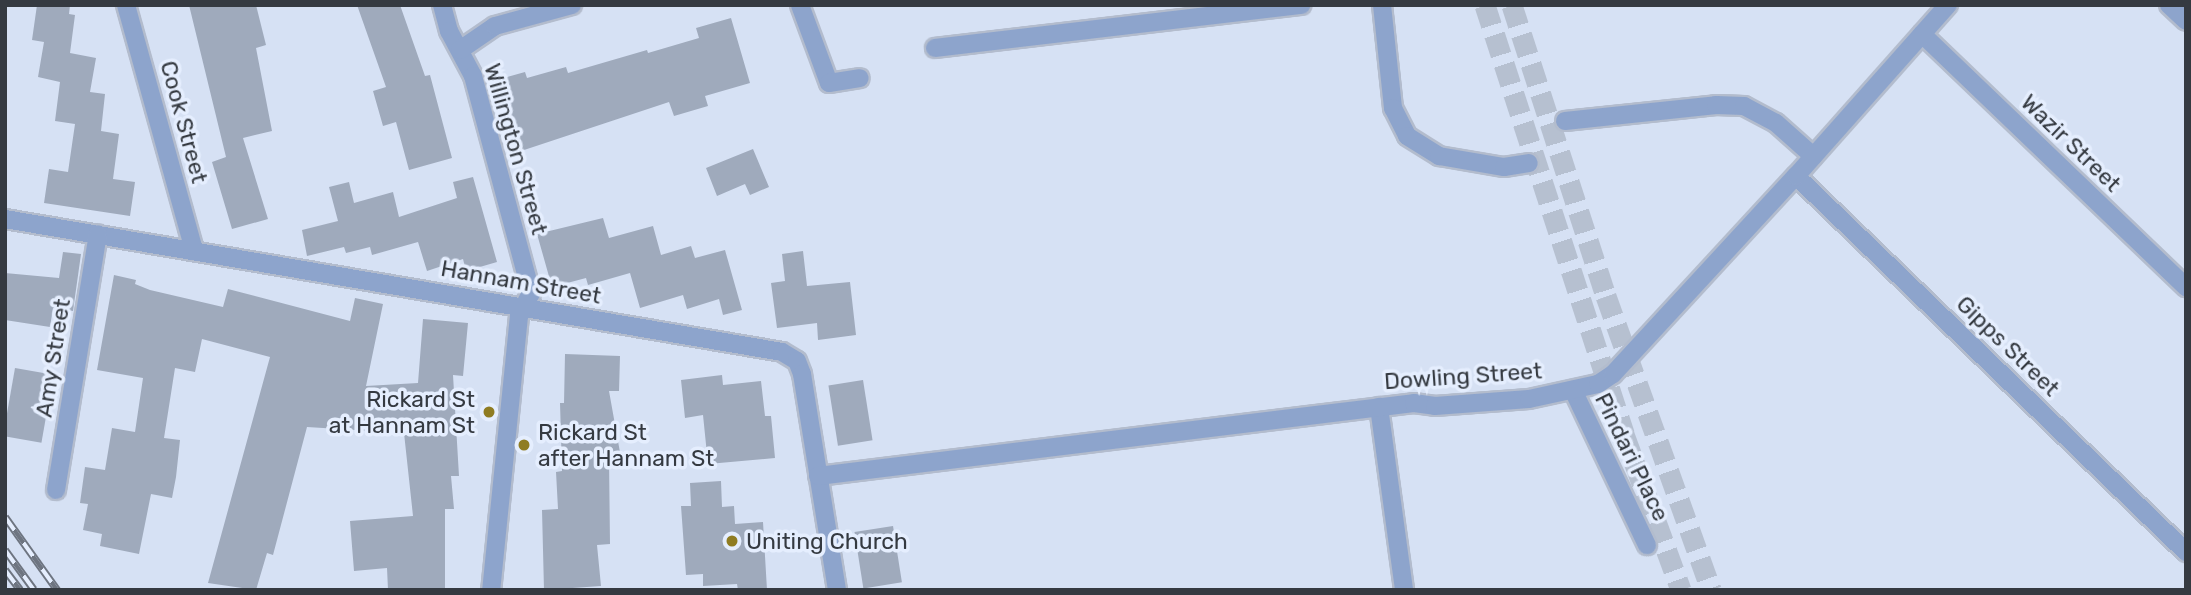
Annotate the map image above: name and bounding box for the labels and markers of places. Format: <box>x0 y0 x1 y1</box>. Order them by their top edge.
place label: Rickard St at Hannam St <box>329 385 475 439</box>
marker: Rickard St at Hannam St <box>481 404 497 420</box>
place label: Rickard St after Hannam St <box>538 418 715 472</box>
marker: Rickard St after Hannam St <box>516 437 532 453</box>
place label: Uniting Church <box>746 527 908 555</box>
marker: Uniting Church <box>724 533 740 549</box>

